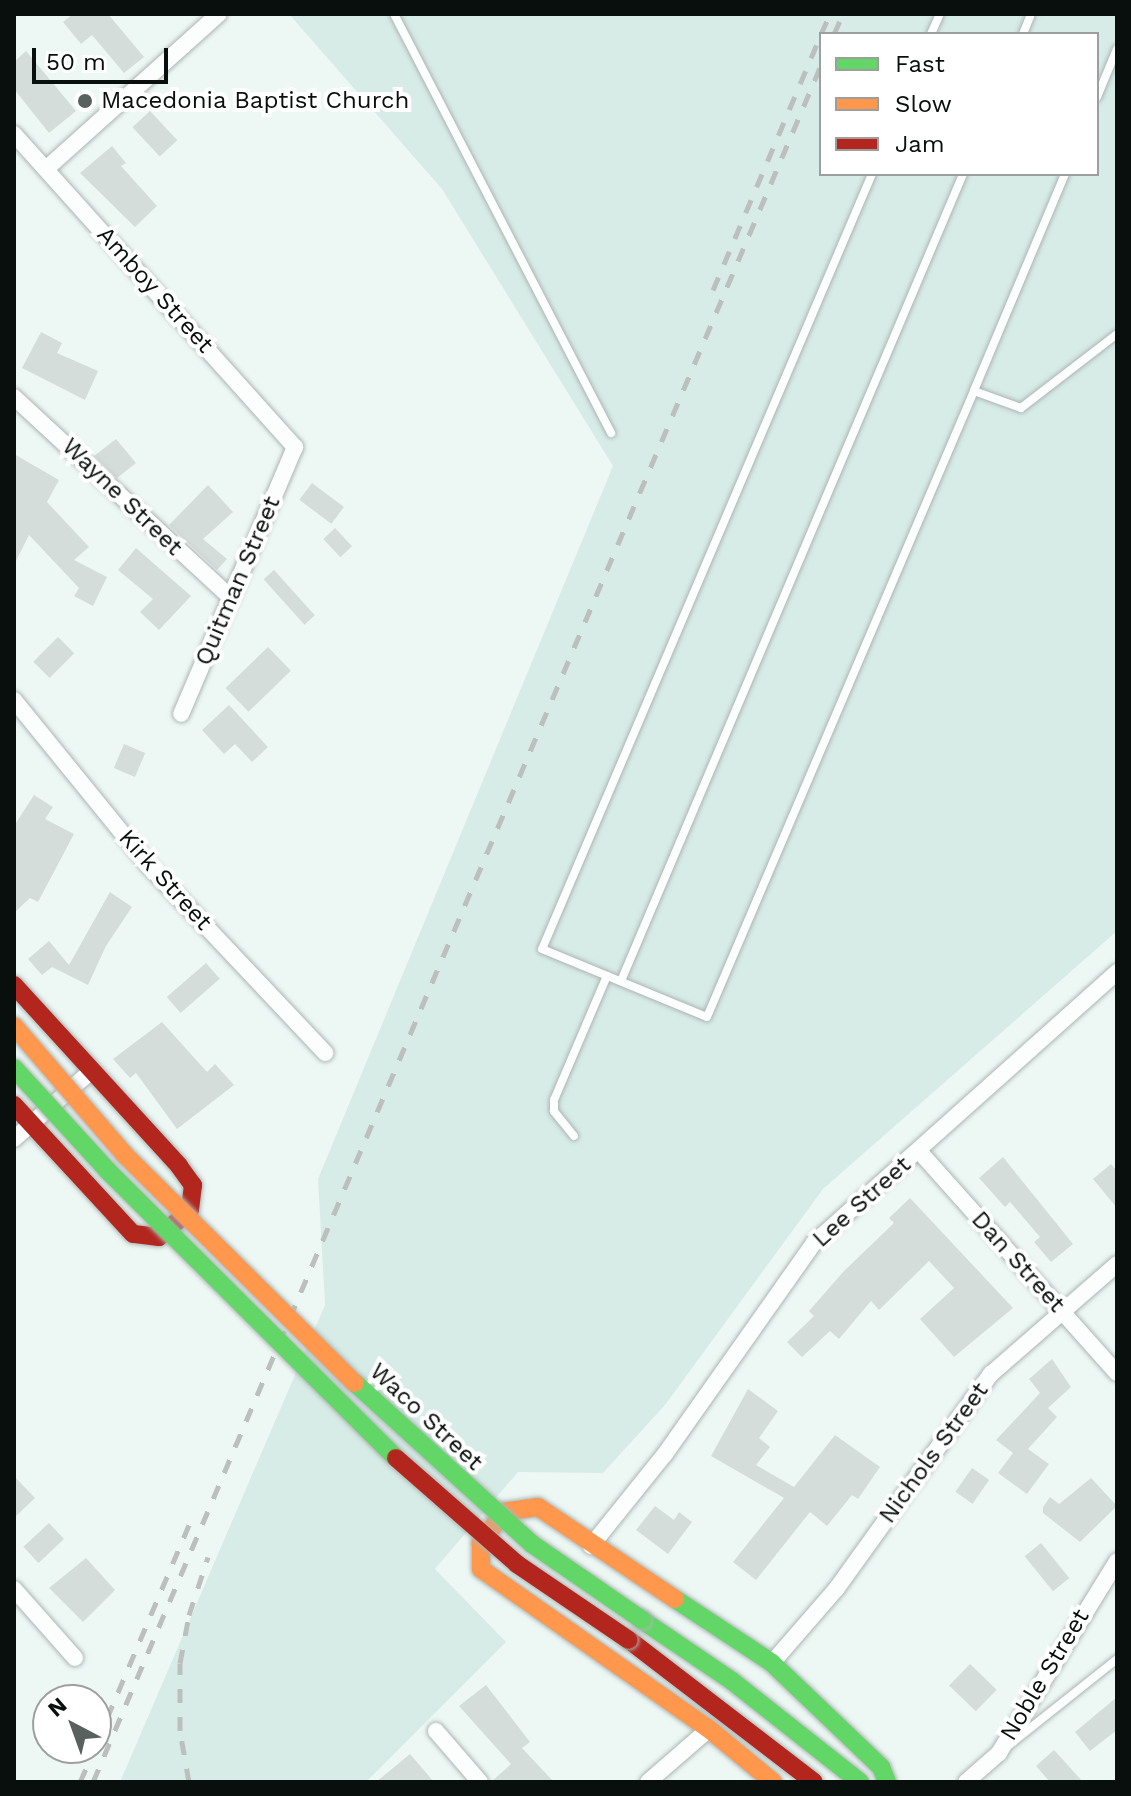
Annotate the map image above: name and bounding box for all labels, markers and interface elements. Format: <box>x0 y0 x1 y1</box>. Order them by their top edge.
scale bar <box>36 32 172 82</box>
legend <box>819 32 1099 176</box>
text: 50 m <box>46 48 106 76</box>
text: Fast <box>895 50 945 78</box>
place label: Macedonia Baptist Church <box>101 87 410 115</box>
text: Slow <box>895 90 952 118</box>
marker: Macedonia Baptist Church <box>76 92 94 110</box>
text: Jam <box>895 130 945 158</box>
street label: Amboy Street <box>91 221 219 359</box>
street label: Wayne Street <box>56 432 188 562</box>
street label: Quitman Street <box>189 492 287 670</box>
street label: Kirk Street <box>112 824 218 936</box>
street label: Lee Street <box>807 1150 917 1254</box>
street label: Dan Street <box>965 1205 1071 1319</box>
street label: Waco Street <box>364 1357 488 1477</box>
street label: Nichols Street <box>873 1377 995 1529</box>
street label: Noble Street <box>994 1604 1096 1746</box>
north arrow <box>32 1684 112 1764</box>
text: N <box>43 1692 72 1722</box>

